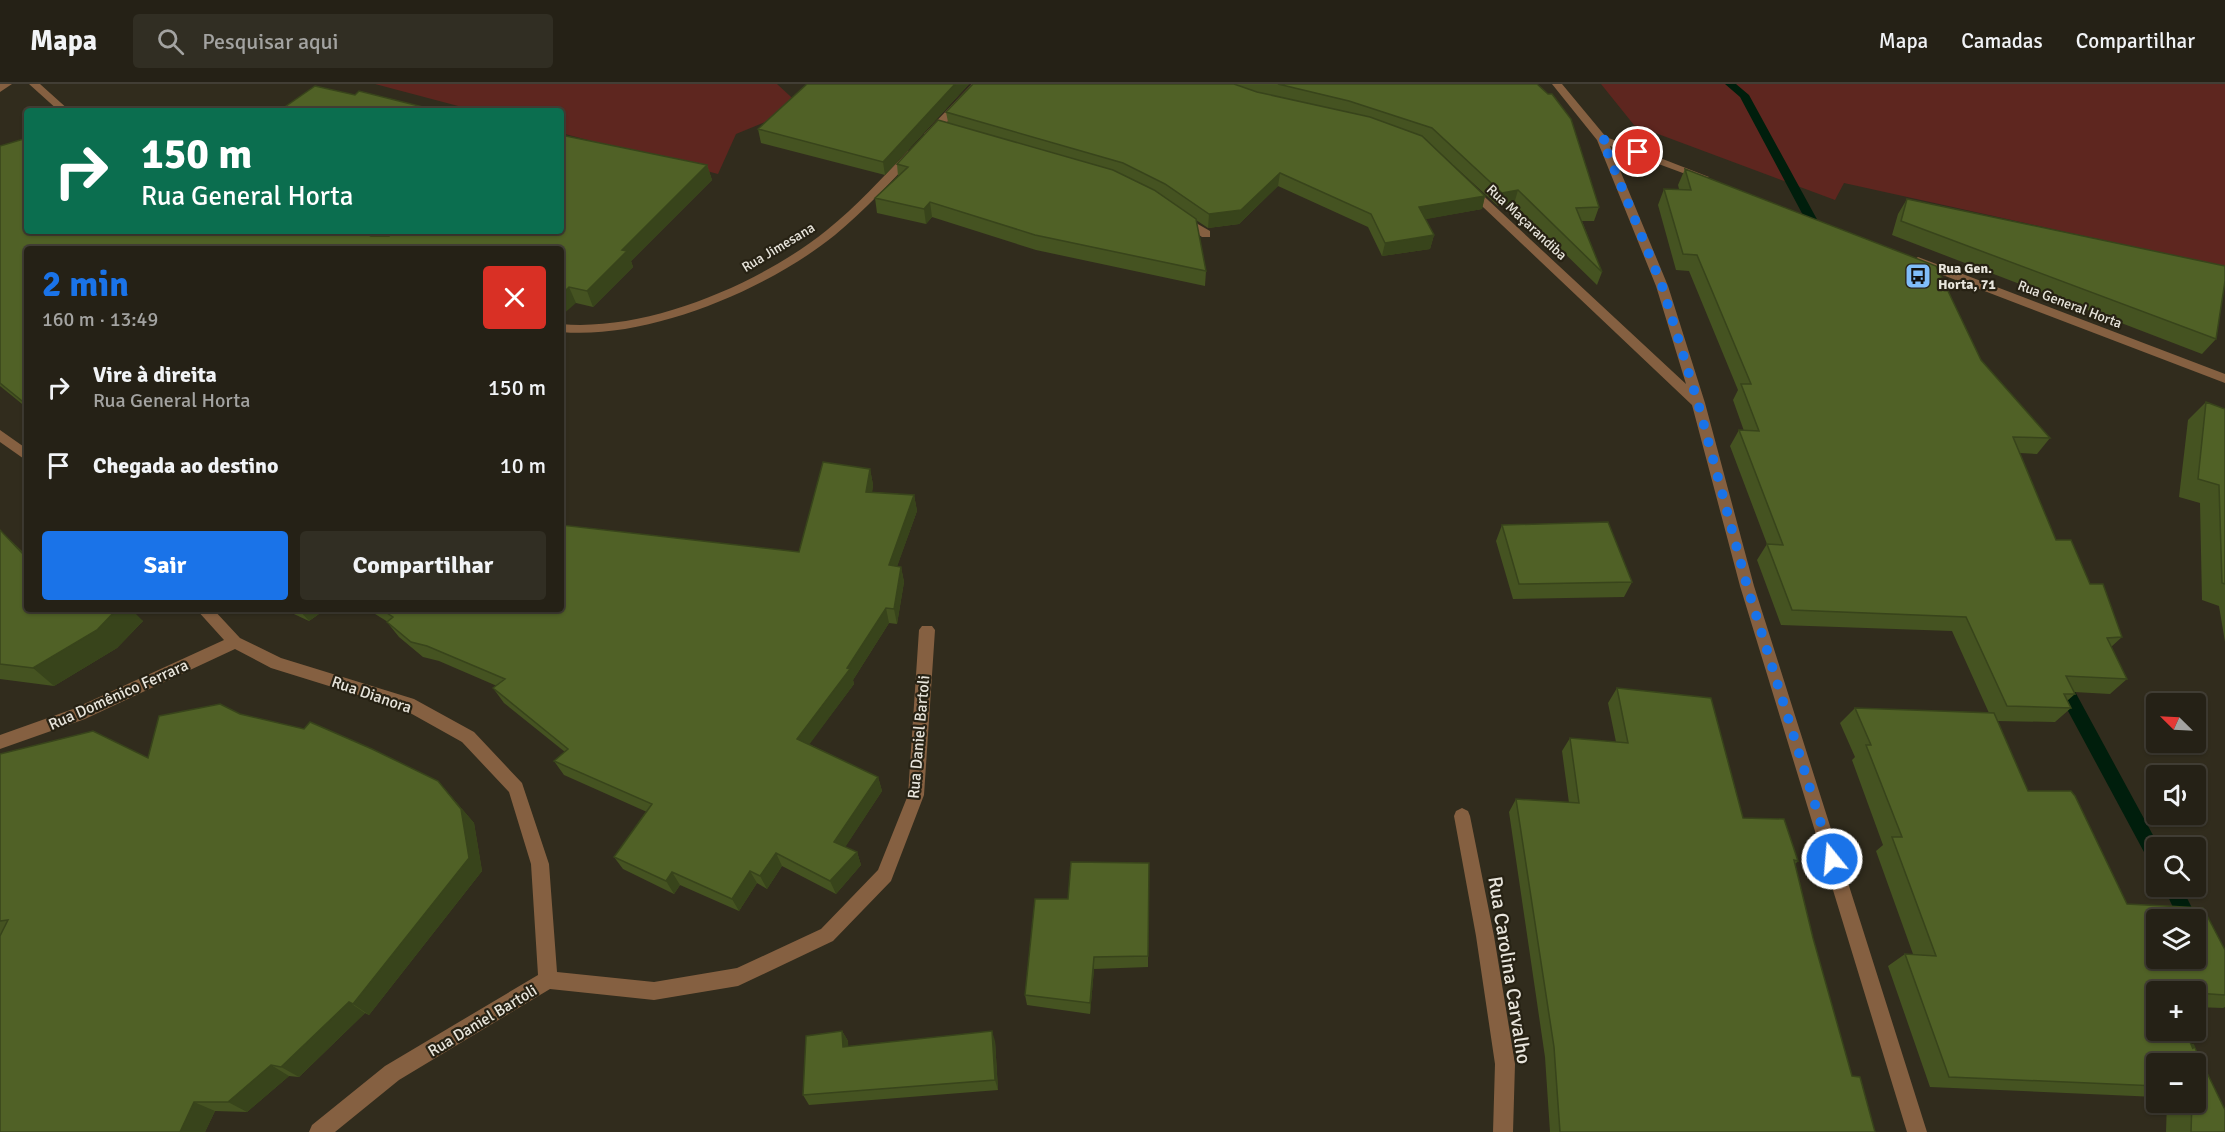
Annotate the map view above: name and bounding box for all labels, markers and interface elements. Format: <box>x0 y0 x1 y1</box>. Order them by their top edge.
search box <box>133 14 553 68</box>
text: Mapa <box>30 24 97 58</box>
icon: search <box>154 25 187 58</box>
text: Pesquisar aqui <box>202 28 339 55</box>
text: Mapa <box>1879 28 1928 54</box>
text: Camadas <box>1961 28 2043 54</box>
text: Compartilhar <box>2076 28 2195 54</box>
pin <box>1612 126 1663 177</box>
text: 150 m <box>141 129 252 180</box>
icon: right <box>42 132 120 210</box>
icon: arrive <box>1621 135 1654 168</box>
text: Rua General Horta <box>141 180 353 213</box>
street label: Rua Maçarandiba <box>1483 181 1570 264</box>
street label: Rua Jimesana <box>739 219 818 276</box>
place label: Rua Gen. Horta, 71 <box>1938 260 1996 293</box>
bus stop icon: Rua Gen. Horta, 71 <box>1903 261 1933 291</box>
text: 2 min <box>42 262 129 307</box>
button: close <box>483 266 546 329</box>
street label: Rua General Horta <box>2015 277 2124 332</box>
text: 160 m · 13:49 <box>42 307 158 332</box>
text: Vire à direita <box>93 361 217 388</box>
icon: right <box>42 371 75 404</box>
text: 150 m <box>488 374 546 401</box>
text: Rua General Horta <box>93 388 250 413</box>
icon: arrive <box>42 449 75 482</box>
text: Chegada ao destino <box>93 452 279 479</box>
text: 10 m <box>500 452 546 479</box>
button: Sair <box>42 531 288 600</box>
button: Compartilhar <box>300 531 546 600</box>
street label: Rua Domênico Ferrara <box>45 655 191 735</box>
street label: Rua Dianora <box>329 672 414 718</box>
street label: Rua Daniel Bartoli <box>904 674 934 800</box>
north arrow <box>2146 693 2206 753</box>
map controls <box>2146 693 2206 1113</box>
button: sound <box>2146 765 2206 825</box>
position arrow <box>1800 827 1864 891</box>
button: search <box>2146 837 2206 897</box>
street label: Rua Carolina Carvalho <box>1482 875 1537 1066</box>
button: layers <box>2146 909 2206 969</box>
street label: Rua Daniel Bartoli <box>424 980 541 1061</box>
button: + <box>2146 981 2206 1041</box>
button: − <box>2146 1053 2206 1113</box>

